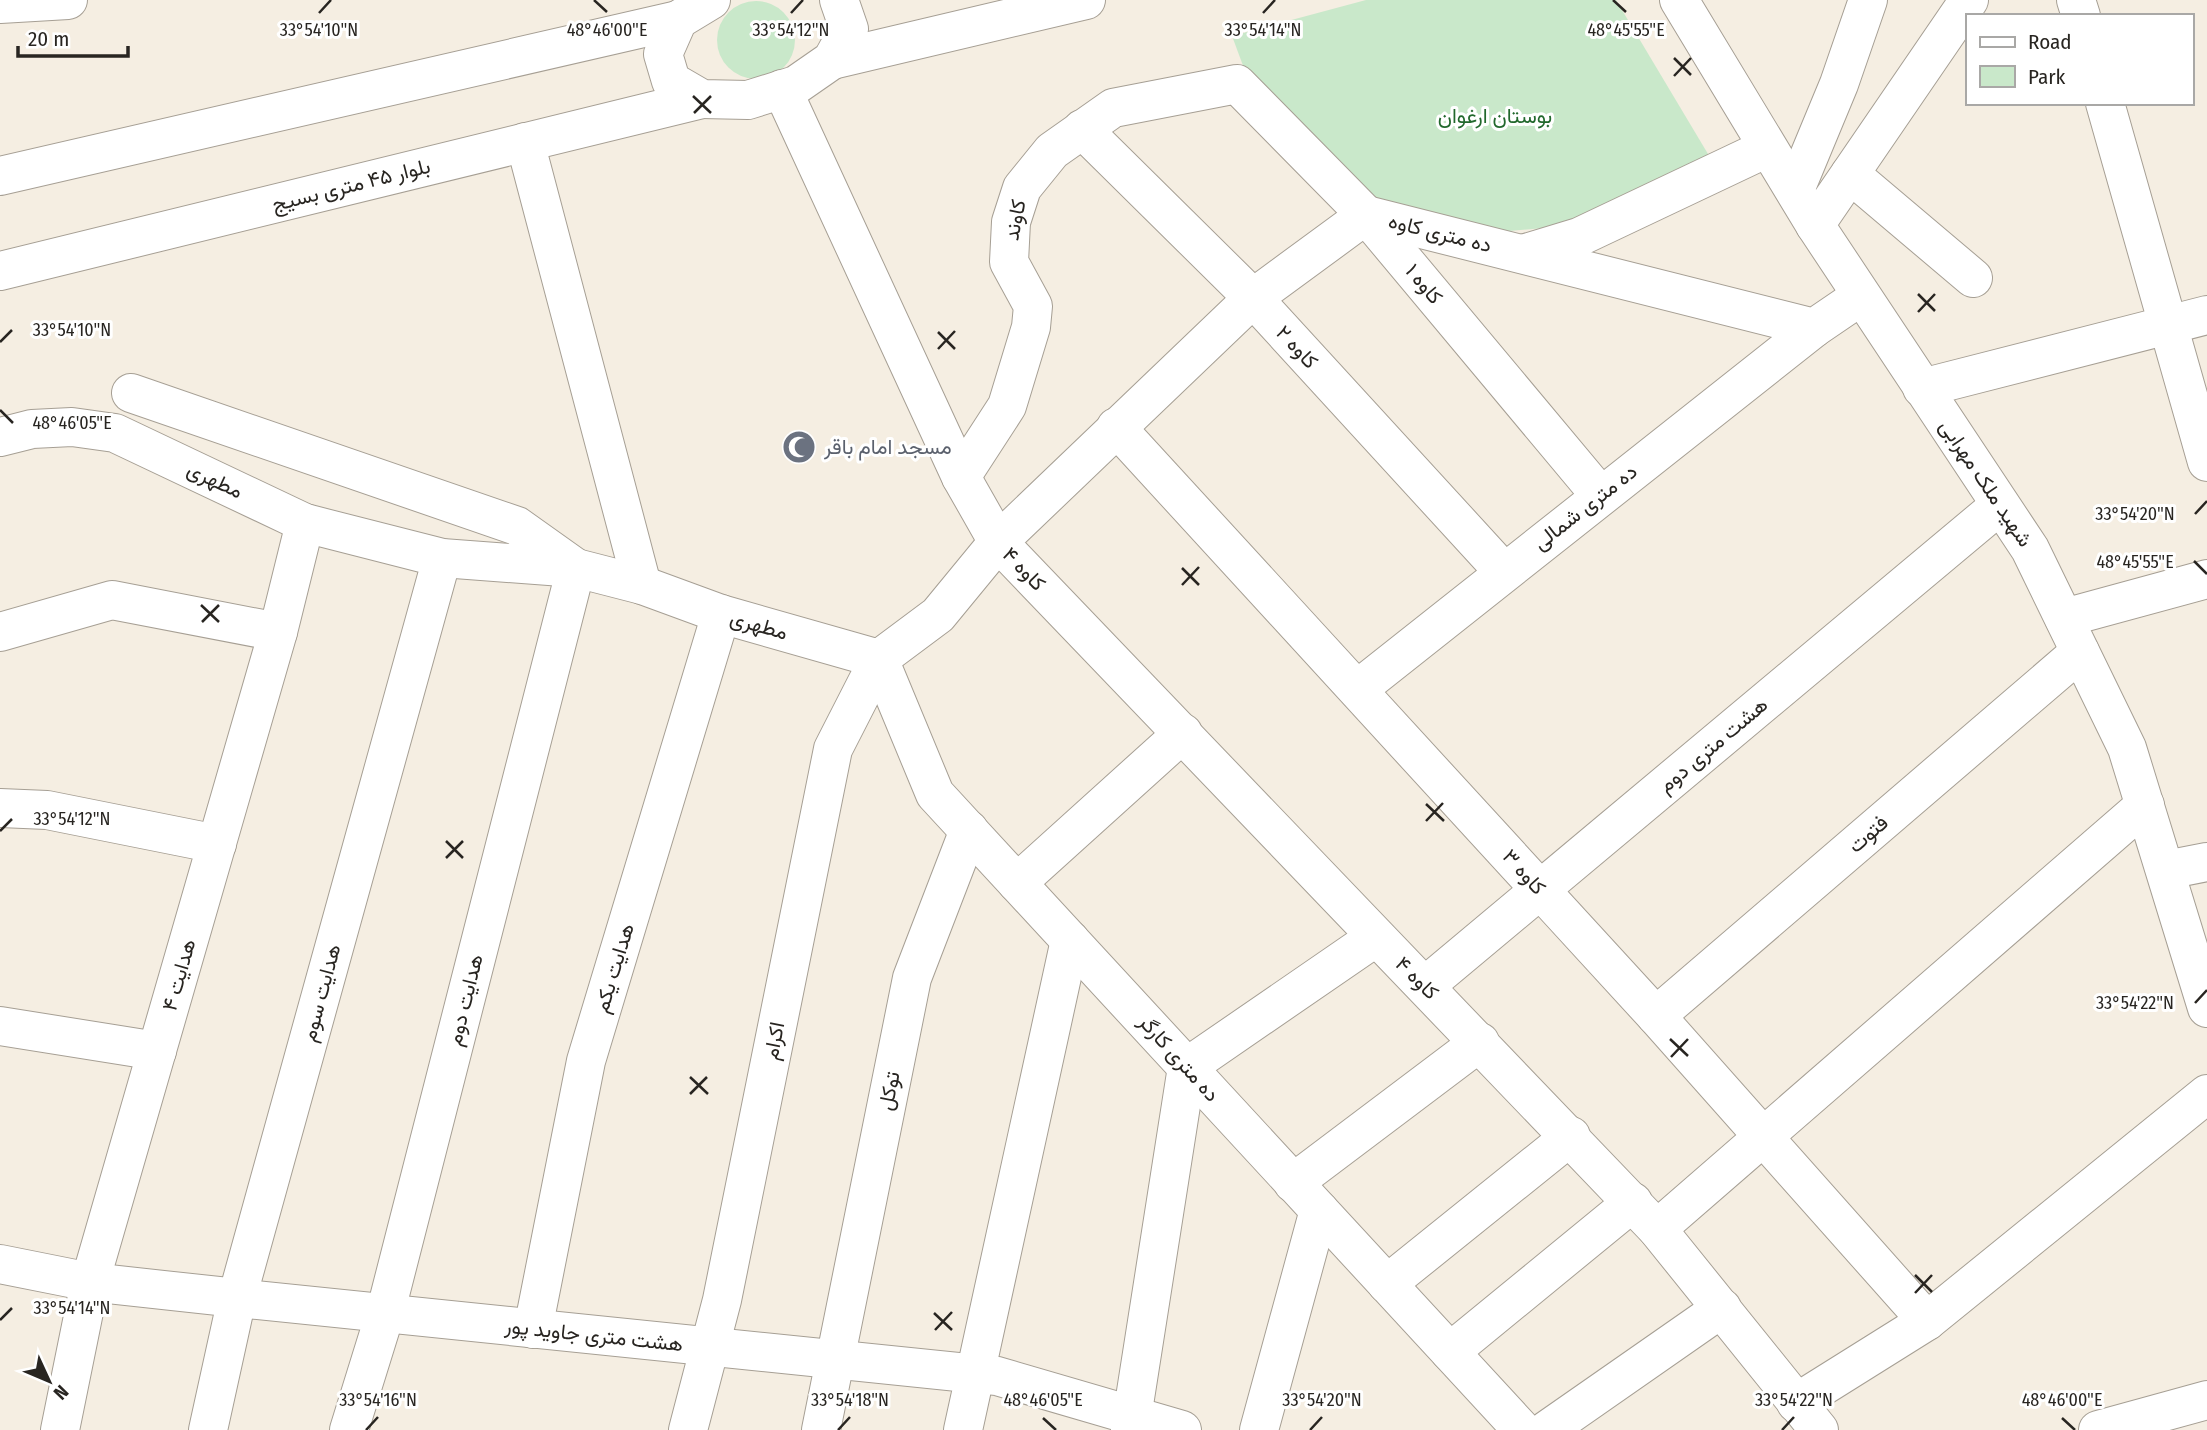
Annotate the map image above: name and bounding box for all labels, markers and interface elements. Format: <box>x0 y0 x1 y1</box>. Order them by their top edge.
scale bar <box>18 14 128 58</box>
legend <box>1966 14 2193 105</box>
text: 33°54'10"N <box>280 19 358 41</box>
text: 48°46'00"E <box>567 19 647 41</box>
text: 33°54'12"N <box>752 19 830 41</box>
text: 33°54'14"N <box>1225 19 1301 41</box>
text: 48°45'55"E <box>1587 19 1665 41</box>
text: 20 m <box>28 26 69 52</box>
text: Road <box>2028 29 2072 55</box>
text: Park <box>2028 64 2066 90</box>
park label: بوستان ارغوان <box>1438 103 1552 129</box>
street label: بلوار ۴۵ متری بسیج <box>269 153 433 218</box>
street label: کاوند <box>998 197 1032 243</box>
street label: ده متری کاوه <box>1386 208 1494 258</box>
street label: کاوه ۱ <box>1400 258 1448 310</box>
text: 33°54'10"N <box>33 319 111 341</box>
street label: کاوه ۲ <box>1270 320 1324 374</box>
text: 48°46'05"E <box>32 412 112 434</box>
street label: شهید ملک مهرابی <box>1934 414 2038 552</box>
mosque icon: مسجد امام باقر <box>780 428 818 466</box>
place label: مسجد امام باقر <box>823 434 952 461</box>
street label: مطهری <box>183 456 247 504</box>
street label: ده متری شمالی <box>1528 458 1642 556</box>
text: 33°54'20"N <box>2095 503 2175 525</box>
street label: کاوه ۴ <box>997 542 1051 596</box>
text: 48°45'55"E <box>2096 551 2174 573</box>
street label: مطهری <box>727 604 791 646</box>
street label: هشت متری دوم <box>1653 692 1774 799</box>
text: 33°54'12"N <box>33 808 111 830</box>
street label: فتوت <box>1843 809 1893 859</box>
street label: کاوه ۳ <box>1497 844 1551 900</box>
street label: هدایت یکم <box>588 920 641 1016</box>
street label: هدایت ۴ <box>156 936 202 1014</box>
street label: هدایت سوم <box>295 941 347 1045</box>
street label: هدایت دوم <box>441 951 490 1049</box>
street label: کاوه ۴ <box>1390 951 1444 1005</box>
text: 33°54'22"N <box>2096 992 2174 1014</box>
street label: ده متری کارگر <box>1132 1008 1225 1107</box>
street label: اکرام <box>758 1020 791 1062</box>
street label: توکل <box>872 1069 906 1113</box>
text: 33°54'14"N <box>34 1297 110 1319</box>
street label: هشت متری جاوید پور <box>502 1313 684 1358</box>
north arrow <box>14 1346 84 1416</box>
text: N <box>49 1380 73 1405</box>
text: 33°54'16"N <box>339 1389 417 1411</box>
text: 33°54'18"N <box>811 1389 889 1411</box>
text: 48°46'05"E <box>1003 1389 1083 1411</box>
text: 33°54'20"N <box>1282 1389 1362 1411</box>
text: 33°54'22"N <box>1755 1389 1833 1411</box>
text: 48°46'00"E <box>2022 1389 2102 1411</box>

